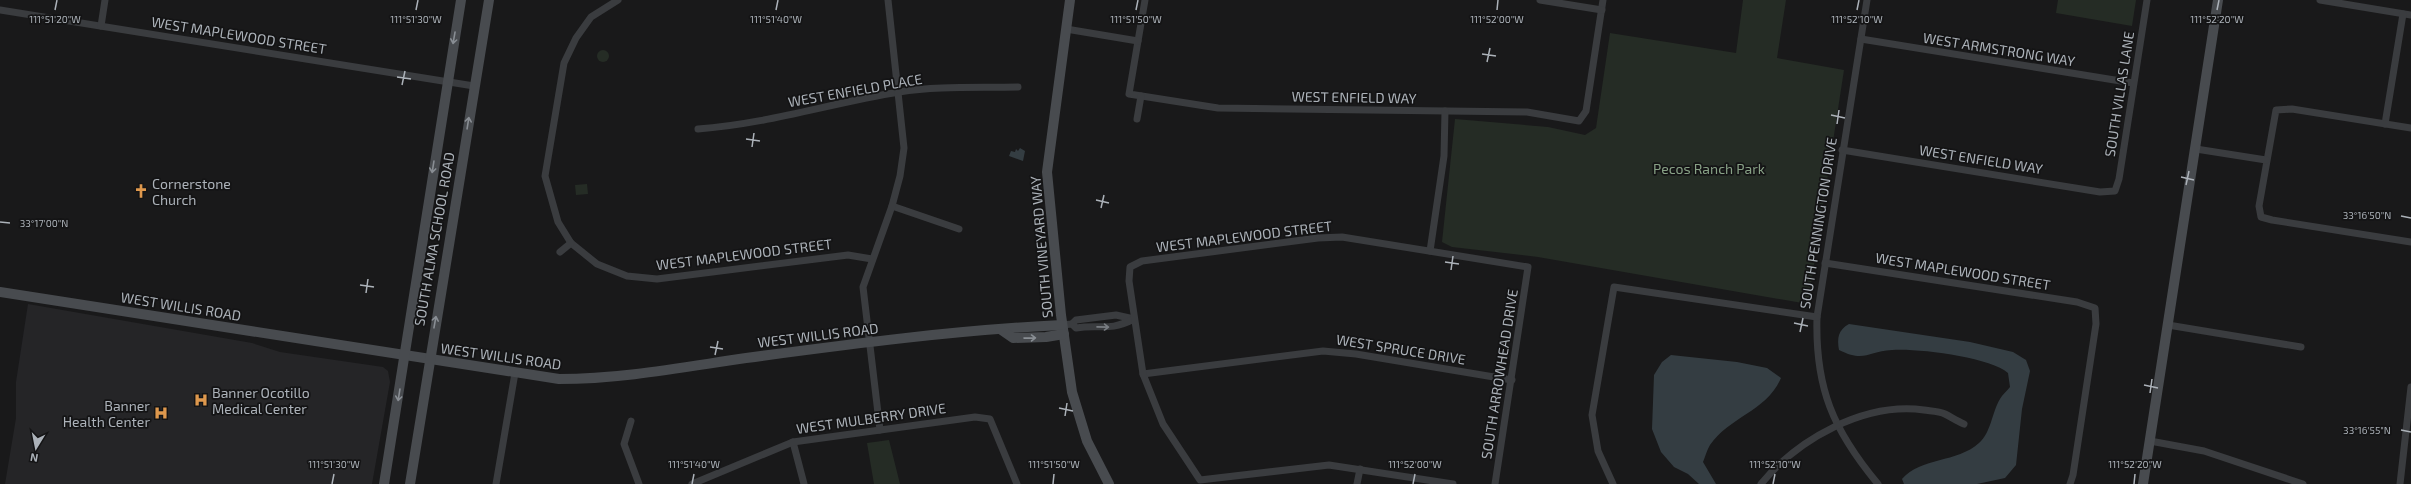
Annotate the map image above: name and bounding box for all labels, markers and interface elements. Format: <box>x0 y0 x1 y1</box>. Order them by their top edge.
text: 111°51'20"W <box>29 13 81 25</box>
street label: WEST MAPLEWOOD STREET <box>150 13 328 57</box>
text: 111°51'30"W <box>390 13 442 25</box>
text: 111°51'40"W <box>750 13 803 25</box>
text: 111°51'50"W <box>1110 13 1162 25</box>
text: 111°52'00"W <box>1470 13 1524 25</box>
text: 111°52'10"W <box>1831 13 1883 25</box>
text: 111°52'20"W <box>2190 13 2244 25</box>
street label: WEST ARMSTRONG WAY <box>1922 29 2076 69</box>
street label: SOUTH VILLAS LANE <box>2101 30 2137 158</box>
one-way arrow <box>450 32 458 45</box>
street label: WEST ENFIELD PLACE <box>786 70 924 110</box>
street label: WEST ENFIELD WAY <box>1291 87 1417 107</box>
one-way arrow <box>465 117 473 130</box>
street label: SOUTH PENNINGTON DRIVE <box>1796 136 1840 310</box>
street label: WEST ENFIELD WAY <box>1918 141 2044 177</box>
street label: SOUTH ALMA SCHOOL ROAD <box>410 151 458 327</box>
one-way arrow <box>429 160 437 173</box>
park label: Pecos Ranch Park <box>1653 160 1765 177</box>
place label: Cornerstone Church <box>152 175 231 208</box>
street label: SOUTH VINEYARD WAY <box>1026 175 1056 319</box>
church icon: Cornerstone Church <box>133 183 149 199</box>
text: 33°16'50"N <box>2343 209 2391 221</box>
text: 33°17'00"N <box>20 217 68 229</box>
street label: WEST MAPLEWOOD STREET <box>1155 217 1333 255</box>
street label: WEST MAPLEWOOD STREET <box>655 235 833 273</box>
street label: WEST MAPLEWOOD STREET <box>1874 249 2052 293</box>
street label: WEST WILLIS ROAD <box>120 288 242 324</box>
street label: SOUTH ARROWHEAD DRIVE <box>1477 288 1521 460</box>
one-way arrow <box>431 316 439 329</box>
street label: WEST WILLIS ROAD <box>757 319 879 351</box>
one-way arrow <box>1097 323 1110 331</box>
street label: WEST SPRUCE DRIVE <box>1335 330 1467 368</box>
one-way arrow <box>1023 334 1036 342</box>
street label: WEST WILLIS ROAD <box>440 339 562 373</box>
place label: Banner Ocotillo Medical Center <box>212 384 310 417</box>
one-way arrow <box>395 388 403 401</box>
hospital icon: Banner Ocotillo Medical Center <box>193 392 209 408</box>
place label: Banner Health Center <box>63 397 150 430</box>
street label: WEST MULBERRY DRIVE <box>795 399 947 437</box>
hospital icon: Banner Health Center <box>153 405 169 421</box>
text: 33°16'55"N <box>2343 424 2391 436</box>
north arrow <box>16 428 56 468</box>
text: N <box>29 451 39 465</box>
text: 111°51'30"W <box>308 458 360 470</box>
text: 111°51'40"W <box>668 458 721 470</box>
text: 111°51'50"W <box>1028 458 1080 470</box>
text: 111°52'00"W <box>1388 458 1442 470</box>
text: 111°52'10"W <box>1749 458 1801 470</box>
text: 111°52'20"W <box>2108 458 2162 470</box>

